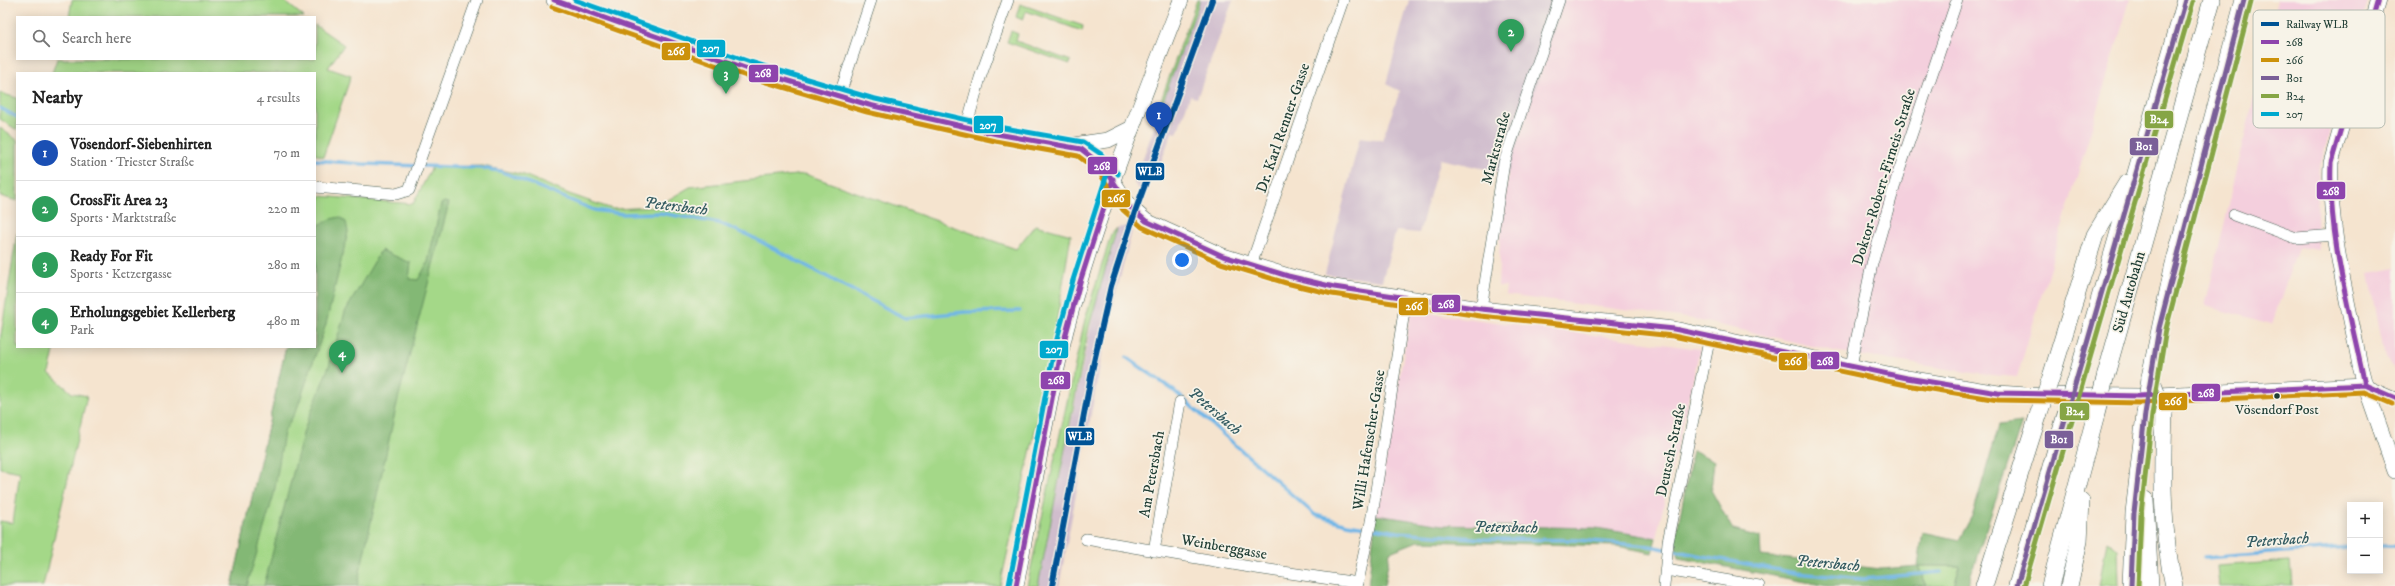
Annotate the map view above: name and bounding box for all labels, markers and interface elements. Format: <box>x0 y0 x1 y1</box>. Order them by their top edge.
legend <box>2253 10 2385 128</box>
search box <box>16 16 316 60</box>
text: Railway WLB <box>2286 18 2348 32</box>
pin: 2 <box>1498 19 1524 52</box>
icon: search <box>30 27 52 49</box>
text: Search here <box>62 29 131 48</box>
text: 268 <box>2286 36 2303 50</box>
line badge: 207 <box>696 39 726 58</box>
line badge: 266 <box>661 42 691 61</box>
text: 207 <box>702 42 720 56</box>
text: 266 <box>668 45 686 59</box>
text: 266 <box>2286 54 2304 68</box>
pin: 3 <box>713 61 739 94</box>
street label: Dr. Karl Renner-Gasse <box>1252 61 1314 195</box>
line badge: 268 <box>748 64 779 83</box>
text: 268 <box>755 67 772 81</box>
text: B01 <box>2286 72 2303 86</box>
street label: Doktor-Robert-Firneis-Straße <box>1848 86 1920 268</box>
text: Nearby <box>32 87 82 109</box>
text: 4 results <box>257 90 300 106</box>
text: B24 <box>2286 90 2305 104</box>
pin: 1 <box>1146 102 1172 135</box>
text: 207 <box>2286 108 2303 122</box>
street label: Marktstraße <box>1477 109 1515 187</box>
line badge: B24 <box>2144 110 2174 129</box>
text: B24 <box>2150 113 2169 127</box>
line badge: 207 <box>973 115 1004 134</box>
text: 207 <box>979 119 997 133</box>
text: Vösendorf-Siebenhirten <box>70 135 212 154</box>
line badge: B01 <box>2129 137 2159 156</box>
text: B01 <box>2136 140 2152 154</box>
text: 1 <box>43 145 47 161</box>
text: 70 m <box>274 145 300 161</box>
text: Station · Triester Straße <box>70 154 194 170</box>
line badge: 268 <box>1087 156 1118 175</box>
text: 268 <box>1094 160 1111 174</box>
line badge: WLB <box>1135 162 1165 181</box>
text: WLB <box>1137 165 1163 179</box>
line badge: 268 <box>2316 181 2346 200</box>
text: 268 <box>2323 185 2340 199</box>
line badge: 266 <box>1101 189 1131 208</box>
text: CrossFit Area 23 <box>70 191 168 210</box>
water label: Petersbach <box>643 192 709 220</box>
text: 266 <box>1108 192 1126 206</box>
text: 2 <box>42 201 48 217</box>
text: 220 m <box>268 201 300 217</box>
text: Sports · Marktstraße <box>70 210 177 226</box>
text: Ready For Fit <box>70 247 153 266</box>
street label: Süd Autobahn <box>2108 249 2150 335</box>
your location <box>1172 250 1192 270</box>
text: 3 <box>43 257 47 273</box>
text: 280 m <box>268 257 300 273</box>
text: Sports · Ketzergasse <box>70 266 172 282</box>
line badge: 268 <box>1431 294 1461 313</box>
line badge: 266 <box>1398 297 1429 316</box>
text: 268 <box>1438 298 1455 312</box>
text: 266 <box>1406 300 1424 314</box>
text: Erholungsgebiet Kellerberg <box>70 303 235 322</box>
text: 4 <box>41 313 49 329</box>
text: 480 m <box>266 313 300 329</box>
text: Park <box>70 322 94 338</box>
pin: 4 <box>329 340 355 373</box>
line badge: 207 <box>1039 340 1069 359</box>
text: 207 <box>1045 343 1063 357</box>
line badge: 268 <box>1810 351 1840 370</box>
line badge: 266 <box>1778 352 1808 371</box>
text: 266 <box>1785 355 1803 369</box>
text: 268 <box>1817 355 1834 369</box>
street label: Willi Hafenscher-Gasse <box>1348 369 1389 512</box>
line badge: 268 <box>1040 371 1071 390</box>
text: 268 <box>1048 374 1065 388</box>
water label: Petersbach <box>1184 382 1246 440</box>
line badge: 268 <box>2191 383 2221 402</box>
text: 268 <box>2198 387 2215 401</box>
marker: Vösendorf Post <box>2272 391 2282 401</box>
line badge: 266 <box>2158 392 2188 411</box>
text: 266 <box>2165 395 2183 409</box>
place label: Vösendorf Post <box>2234 401 2319 419</box>
street label: Deutsch-Straße <box>1652 402 1690 498</box>
line badge: B24 <box>2059 402 2090 421</box>
text: B24 <box>2066 405 2085 419</box>
line badge: WLB <box>1065 427 1095 446</box>
street label: Am Petersbach <box>1135 429 1169 519</box>
text: WLB <box>1067 430 1093 444</box>
line badge: B01 <box>2044 430 2074 449</box>
text: B01 <box>2051 433 2067 447</box>
map controls <box>2347 502 2383 574</box>
button: + <box>2347 502 2383 538</box>
water label: Petersbach <box>1474 516 1538 538</box>
water label: Petersbach <box>2244 528 2310 552</box>
street label: Weinberggasse <box>1179 530 1268 564</box>
button: − <box>2347 538 2383 574</box>
water label: Petersbach <box>1795 550 1861 576</box>

